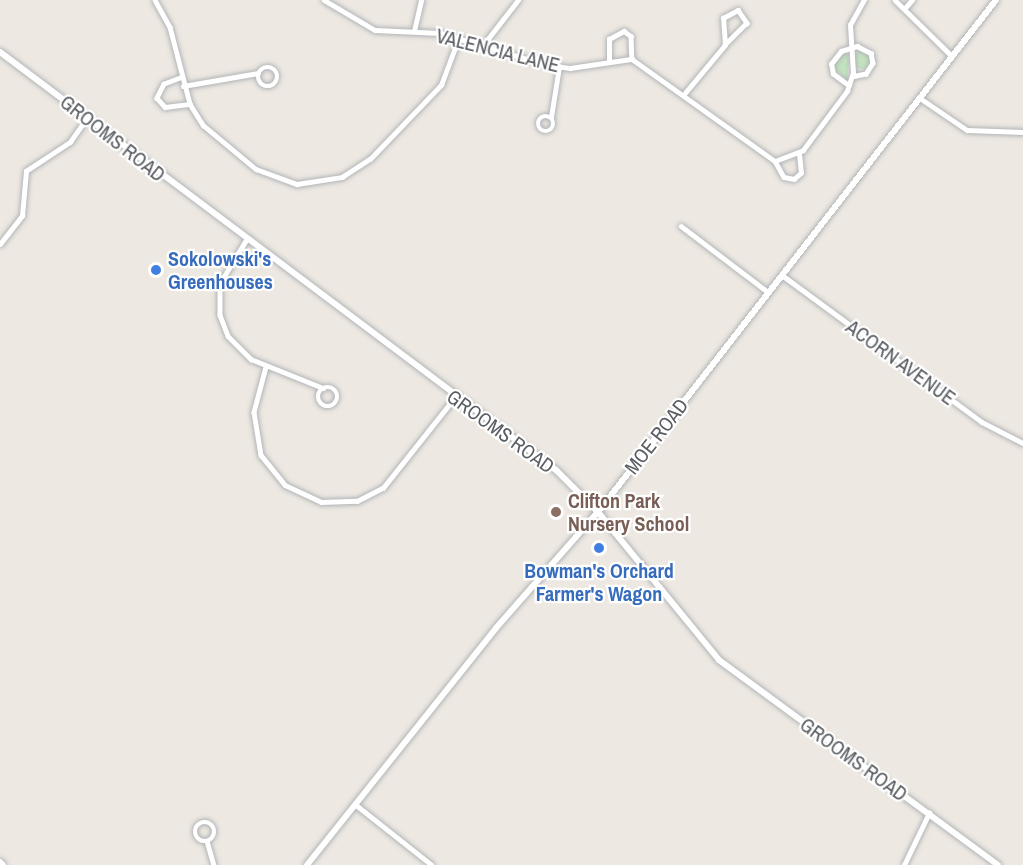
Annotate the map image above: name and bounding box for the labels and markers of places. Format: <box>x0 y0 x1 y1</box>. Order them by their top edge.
place label: Sokolowski's Greenhouses <box>168 246 273 293</box>
marker: Sokolowski's Greenhouses <box>149 263 163 277</box>
place label: Clifton Park Nursery School <box>568 488 689 535</box>
marker: Clifton Park Nursery School <box>549 505 563 519</box>
marker: Bowman's Orchard Farmer's Wagon <box>592 541 606 555</box>
place label: Bowman's Orchard Farmer's Wagon <box>524 558 674 605</box>

